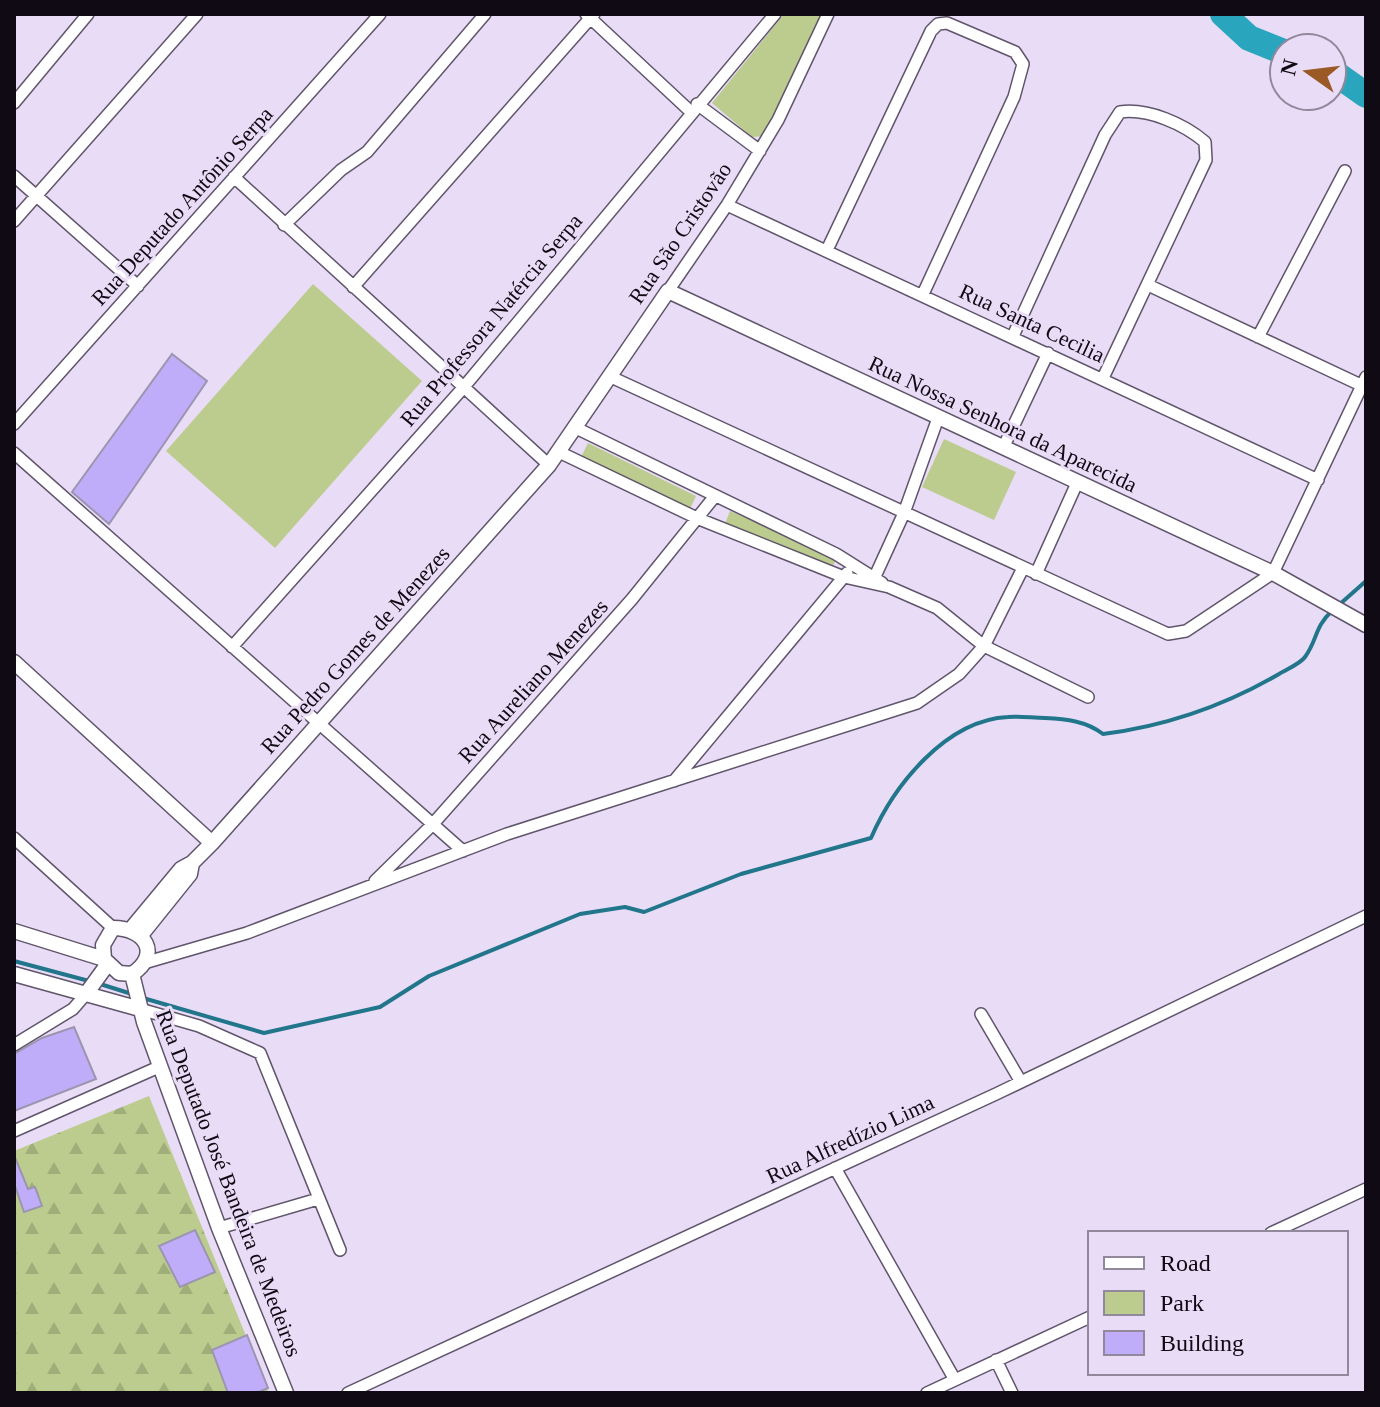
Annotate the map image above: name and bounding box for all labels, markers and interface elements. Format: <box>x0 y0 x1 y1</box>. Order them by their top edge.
north arrow <box>1268 32 1348 112</box>
text: N <box>1275 56 1303 78</box>
street label: Rua Deputado Antônio Serpa <box>86 101 278 310</box>
street label: Rua São Cristovão <box>624 158 736 308</box>
street label: Rua Professora Natércia Serpa <box>395 209 587 431</box>
street label: Rua Santa Cecilia <box>955 278 1109 368</box>
street label: Rua Nossa Senhora da Aparecida <box>865 351 1141 497</box>
street label: Rua Pedro Gomes de Menezes <box>255 541 455 759</box>
street label: Rua Aureliano Menezes <box>453 594 613 768</box>
street label: Rua Deputado José Bandeira de Medeiros <box>151 1006 307 1360</box>
street label: Rua Alfredízio Lima <box>762 1089 938 1189</box>
legend <box>1088 1231 1348 1375</box>
text: Road <box>1160 1250 1211 1276</box>
text: Park <box>1160 1290 1204 1316</box>
text: Building <box>1160 1330 1244 1356</box>

